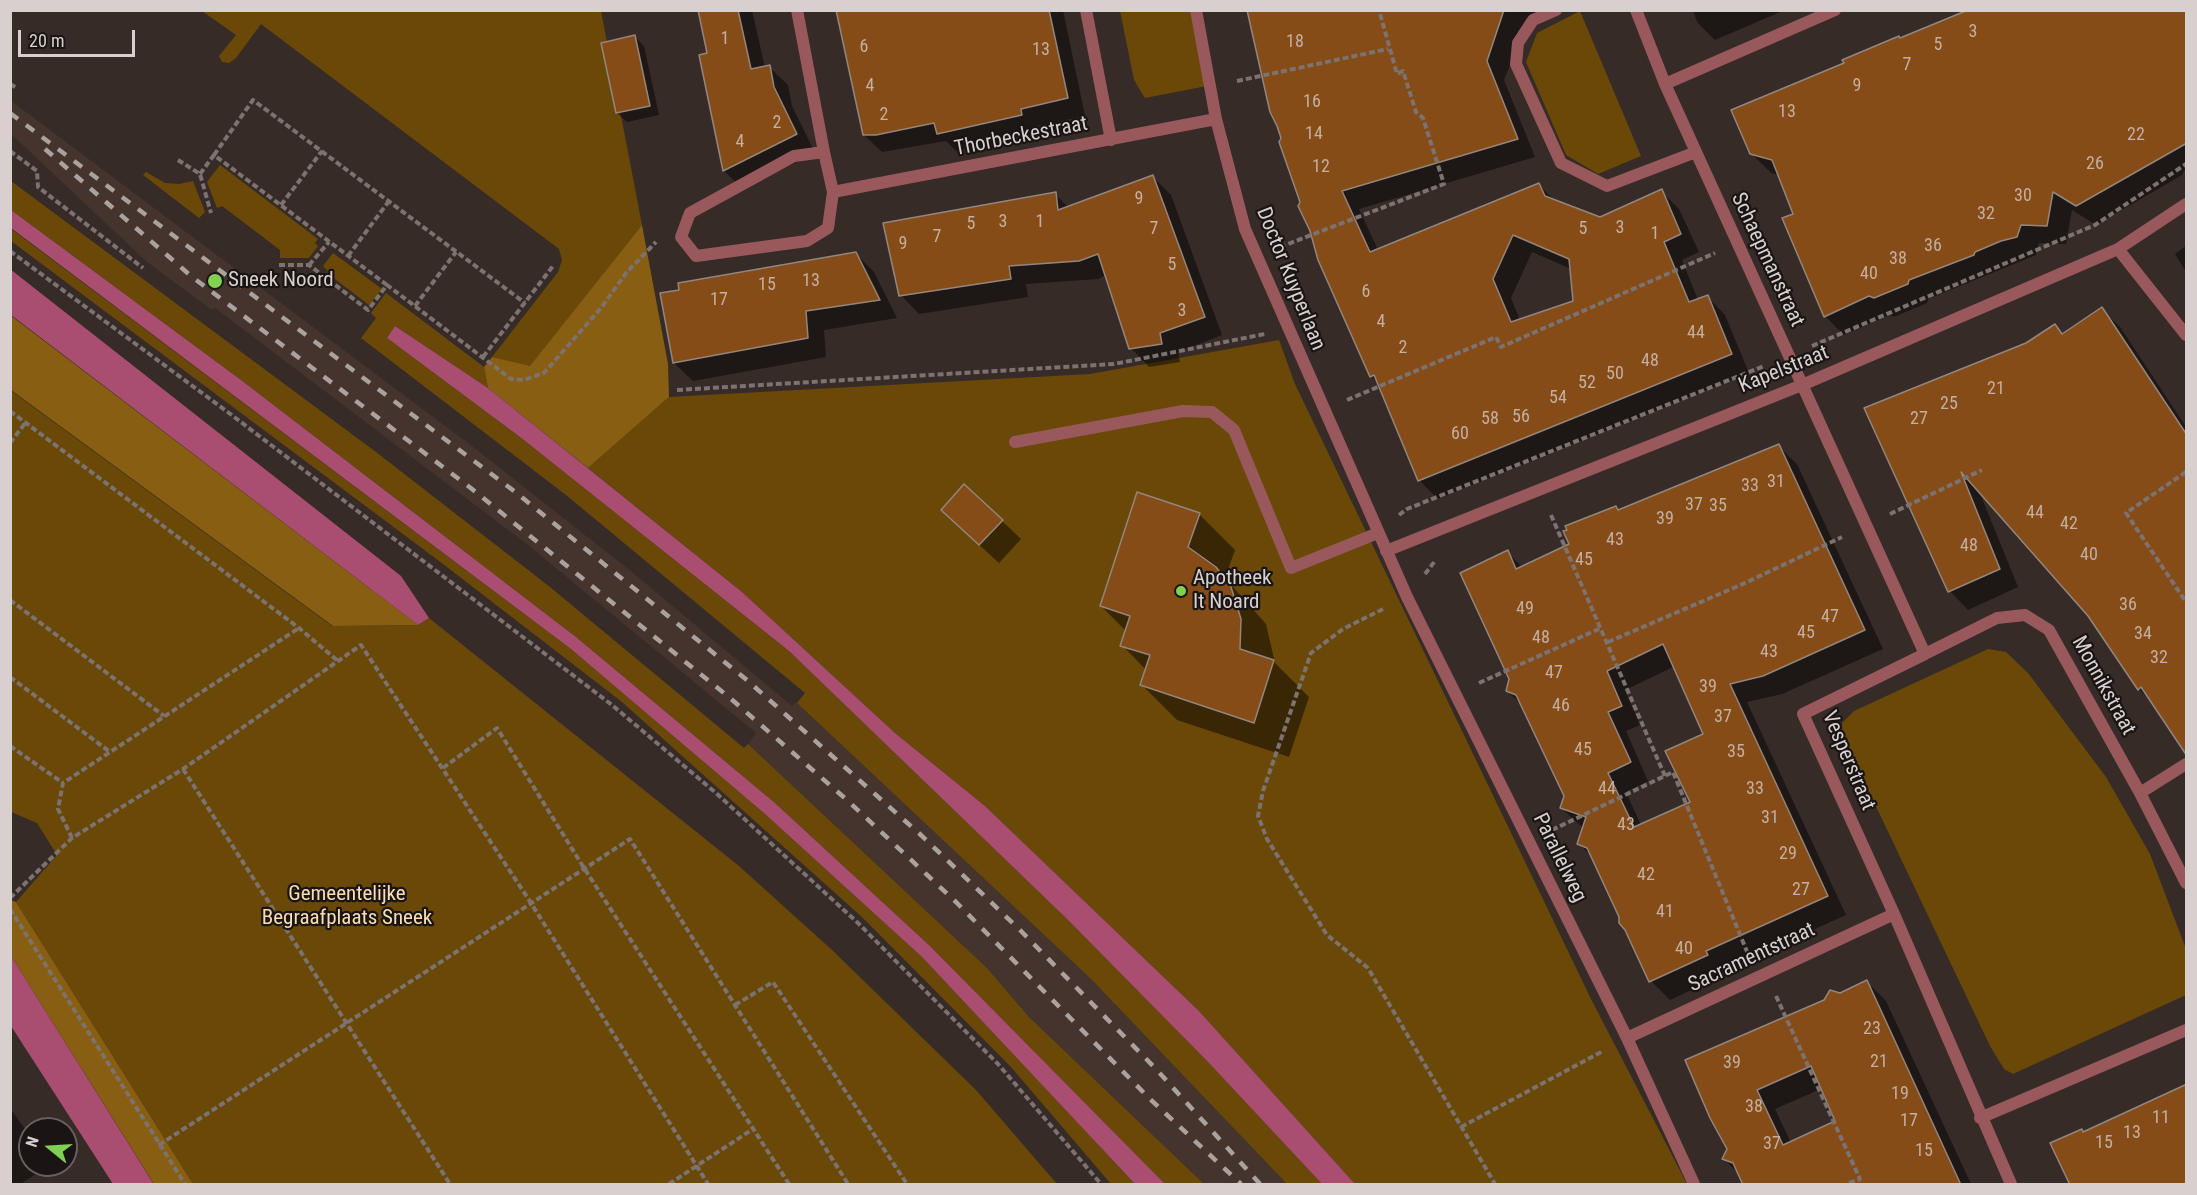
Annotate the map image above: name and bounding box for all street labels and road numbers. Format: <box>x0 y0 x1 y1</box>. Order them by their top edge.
street label: Thorbeckestraat <box>952 112 1090 162</box>
street label: Schaepmanstraat <box>1725 189 1809 331</box>
street label: Doctor Kuyperlaan <box>1250 204 1330 354</box>
street label: Kapelstraat <box>1735 341 1833 399</box>
street label: Monnikstraat <box>2066 632 2140 740</box>
street label: Vesperstraat <box>1816 708 1880 814</box>
street label: Parallelweg <box>1527 809 1591 907</box>
street label: Sacramentstraat <box>1685 918 1819 998</box>

